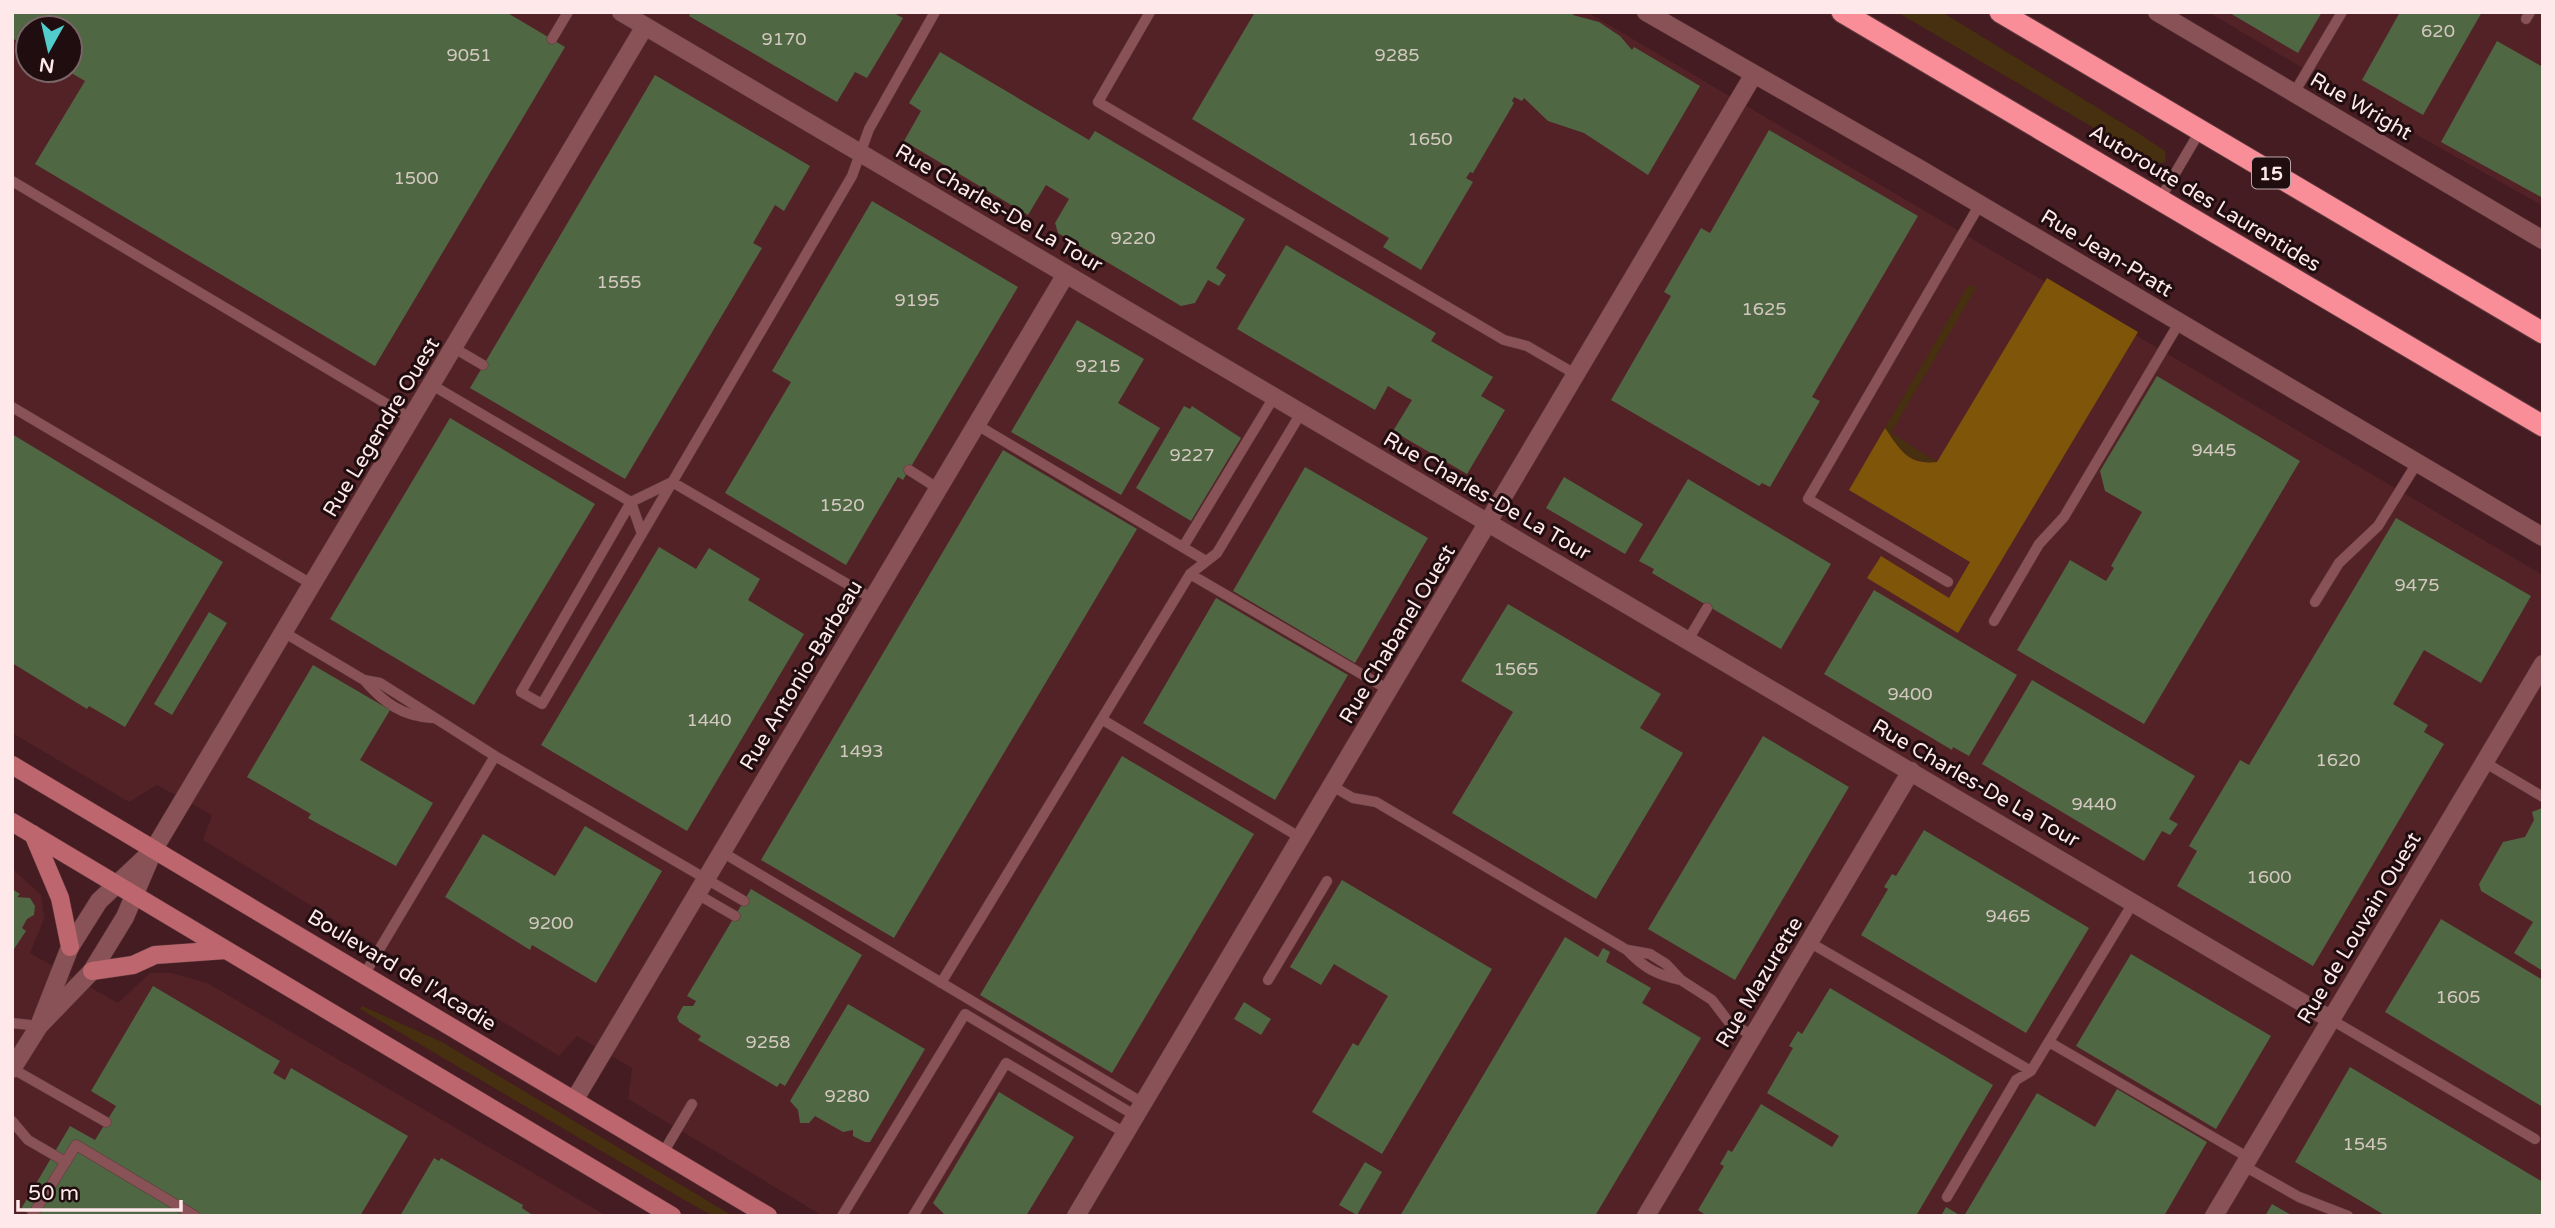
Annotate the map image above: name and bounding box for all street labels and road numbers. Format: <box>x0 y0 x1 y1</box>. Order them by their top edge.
street label: Rue Wright <box>2305 67 2416 146</box>
street label: Autoroute des Laurentides <box>2085 119 2325 277</box>
street label: Rue Charles-De La Tour <box>891 139 1107 278</box>
road number: 15 <box>2252 158 2290 188</box>
street label: Rue Jean-Pratt <box>2036 204 2177 303</box>
street label: Rue Legendre Ouest <box>318 333 445 522</box>
street label: Rue Charles-De La Tour <box>1379 427 1595 566</box>
street label: Rue Chabanel Ouest <box>1334 540 1461 728</box>
street label: Rue Antonio-Barbeau <box>735 576 868 775</box>
street label: Rue Charles-De La Tour <box>1868 714 2084 853</box>
street label: Rue de Louvain Ouest <box>2292 828 2427 1029</box>
street label: Boulevard de l'Acadie <box>303 904 501 1037</box>
street label: Rue Mazurette <box>1711 912 1808 1052</box>

